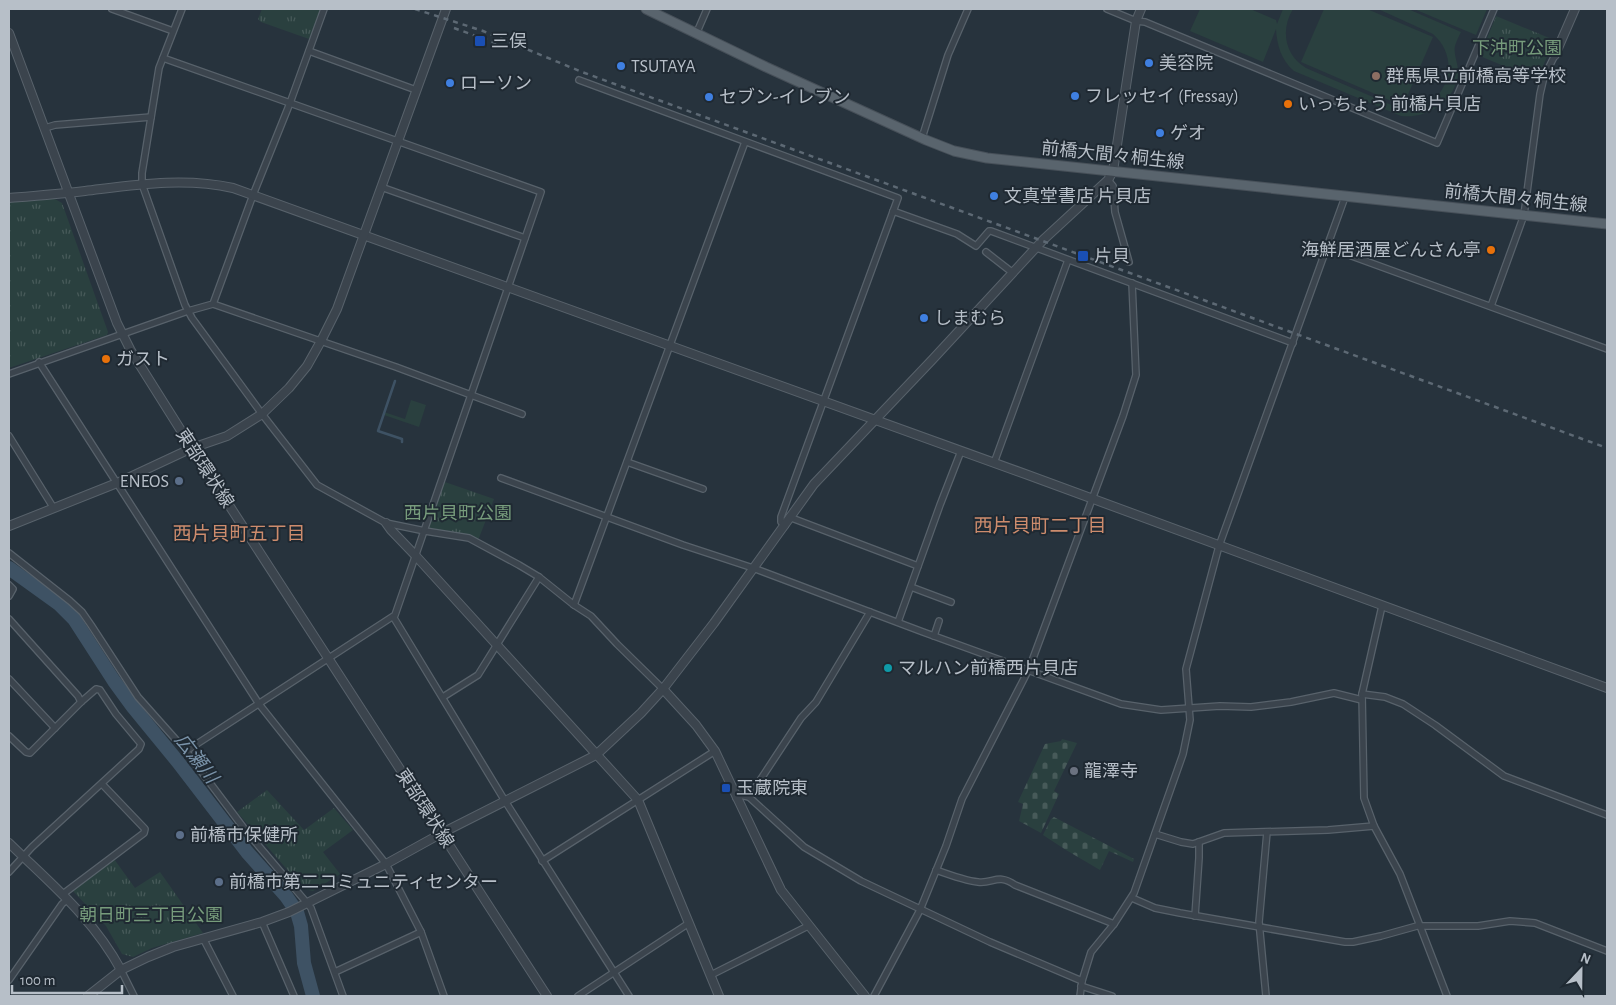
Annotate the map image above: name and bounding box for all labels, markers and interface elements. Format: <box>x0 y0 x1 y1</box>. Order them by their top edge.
place label: 三俣 <box>491 32 527 51</box>
marker: 三俣 <box>473 34 487 48</box>
park label: 下沖町公園 <box>1472 39 1562 58</box>
place label: 美容院 <box>1159 53 1213 73</box>
marker: 美容院 <box>1143 57 1155 69</box>
place label: TSUTAYA <box>631 58 696 76</box>
marker: TSUTAYA <box>615 60 627 72</box>
place label: 群馬県立前橋高等学校 <box>1386 66 1566 86</box>
marker: 群馬県立前橋高等学校 <box>1370 70 1382 82</box>
place label: ローソン <box>460 75 532 93</box>
marker: ローソン <box>444 77 456 89</box>
place label: セブン-イレブン <box>719 87 851 107</box>
place label: フレッセイ (Fressay) <box>1085 87 1239 106</box>
marker: フレッセイ (Fressay) <box>1069 90 1081 102</box>
marker: セブン-イレブン <box>703 91 715 103</box>
place label: いっちょう 前橋片貝店 <box>1298 94 1481 114</box>
marker: いっちょう 前橋片貝店 <box>1282 98 1294 110</box>
place label: ゲオ <box>1170 124 1206 143</box>
marker: ゲオ <box>1154 127 1166 139</box>
street label: 前橋大間々桐生線 <box>1040 138 1186 172</box>
street label: 前橋大間々桐生線 <box>1443 181 1589 215</box>
place label: 文真堂書店 片貝店 <box>1004 187 1151 206</box>
marker: 文真堂書店 片貝店 <box>988 190 1000 202</box>
place label: 海鮮居酒屋どんさん亭 <box>1301 240 1481 260</box>
marker: 海鮮居酒屋どんさん亭 <box>1485 244 1497 256</box>
place label: 片貝 <box>1094 247 1130 266</box>
marker: 片貝 <box>1076 249 1090 263</box>
place label: しまむら <box>934 309 1006 328</box>
marker: しまむら <box>918 312 930 324</box>
place label: ガスト <box>116 350 170 369</box>
marker: ガスト <box>100 353 112 365</box>
street label: 東部環状線 <box>172 425 238 511</box>
place label: ENEOS <box>120 473 169 491</box>
marker: ENEOS <box>173 475 185 487</box>
park label: 西片貝町公園 <box>404 504 512 523</box>
district label: 西片貝町二丁目 <box>973 516 1107 536</box>
district label: 西片貝町五丁目 <box>172 524 306 544</box>
place label: マルハン前橋西片貝店 <box>898 658 1078 678</box>
marker: マルハン前橋西片貝店 <box>882 662 894 674</box>
water label: 広瀬川 <box>171 730 223 789</box>
place label: 龍澤寺 <box>1084 762 1138 781</box>
street label: 東部環状線 <box>392 765 458 851</box>
marker: 龍澤寺 <box>1068 765 1080 777</box>
place label: 玉蔵院東 <box>736 779 808 798</box>
marker: 玉蔵院東 <box>720 782 732 794</box>
place label: 前橋市保健所 <box>190 825 298 845</box>
marker: 前橋市保健所 <box>174 829 186 841</box>
place label: 前橋市第二コミュニティセンター <box>229 872 498 892</box>
marker: 前橋市第二コミュニティセンター <box>213 876 225 888</box>
park label: 朝日町三丁目公園 <box>79 906 223 925</box>
north arrow <box>1556 945 1606 995</box>
text: N <box>1578 951 1593 967</box>
scale bar <box>12 962 122 994</box>
text: 100 m <box>20 973 55 988</box>

